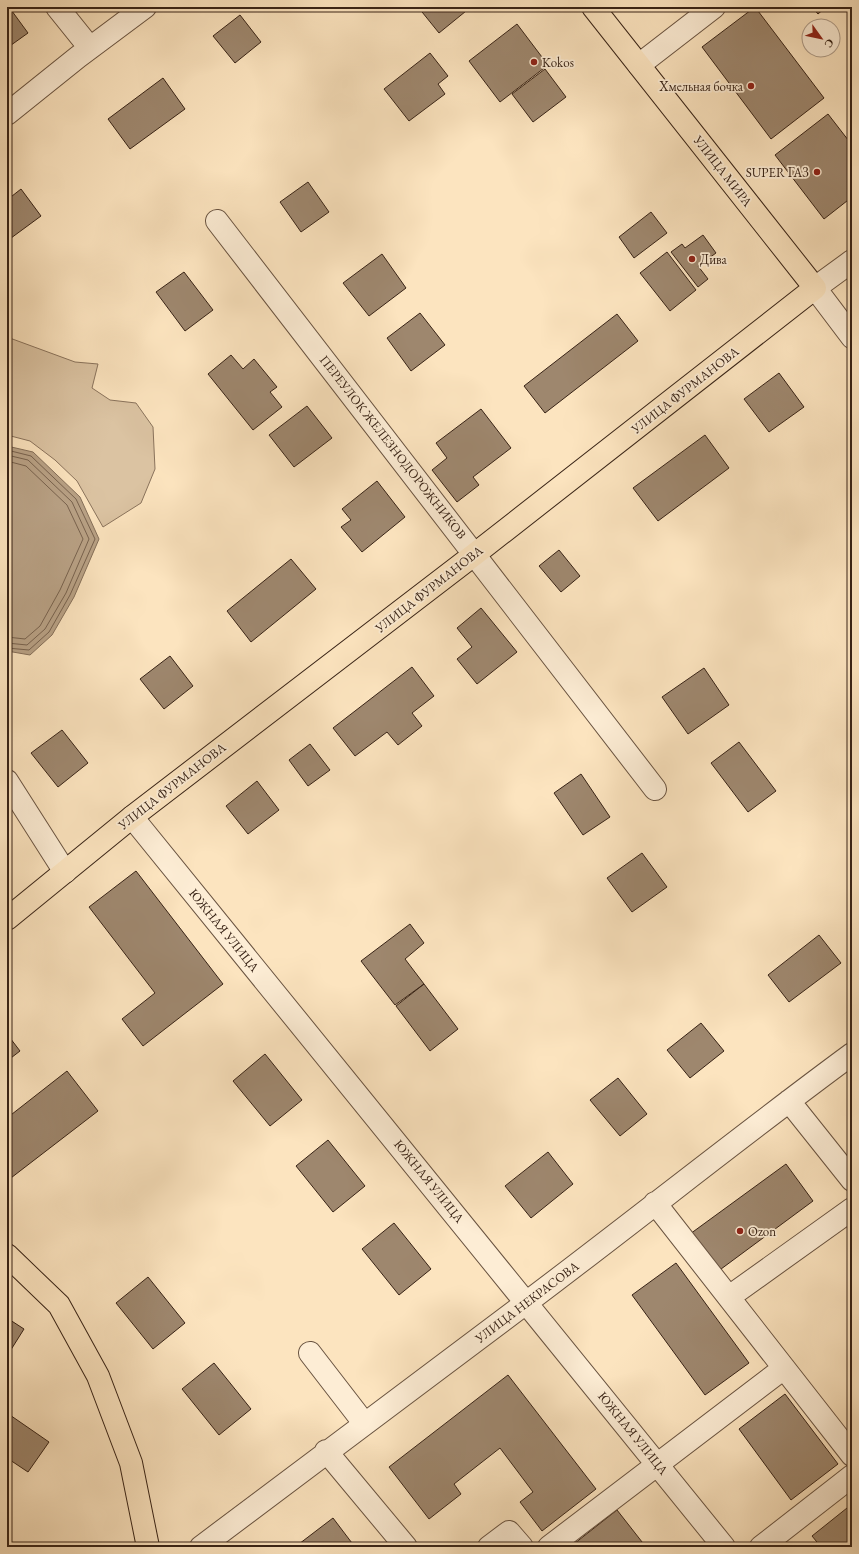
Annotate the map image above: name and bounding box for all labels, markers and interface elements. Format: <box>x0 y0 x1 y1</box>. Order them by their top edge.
north arrow <box>801 18 841 58</box>
text: С <box>821 36 837 51</box>
place label: Kokos <box>542 54 574 71</box>
marker: Kokos <box>529 57 539 67</box>
place label: Хмельная бочка <box>658 78 744 95</box>
marker: Хмельная бочка <box>746 81 756 91</box>
street label: УЛИЦА МИРА <box>689 131 757 211</box>
place label: SUPER ГАЗ <box>746 164 809 181</box>
marker: SUPER ГАЗ <box>812 167 822 177</box>
place label: Дива <box>700 251 728 268</box>
marker: Дива <box>687 254 697 264</box>
street label: УЛИЦА ФУРМАНОВА <box>627 342 743 438</box>
street label: ПЕРЕУЛОК ЖЕЛЕЗНОДОРОЖНИКОВ <box>316 352 470 543</box>
street label: УЛИЦА ФУРМАНОВА <box>371 541 487 637</box>
street label: УЛИЦА ФУРМАНОВА <box>114 738 230 834</box>
street label: ЮЖНАЯ УЛИЦА <box>185 885 264 976</box>
street label: ЮЖНАЯ УЛИЦА <box>390 1136 469 1227</box>
place label: Ozon <box>748 1223 776 1240</box>
marker: Ozon <box>735 1226 745 1236</box>
street label: УЛИЦА НЕКРАСОВА <box>471 1257 583 1347</box>
street label: ЮЖНАЯ УЛИЦА <box>594 1388 673 1479</box>

